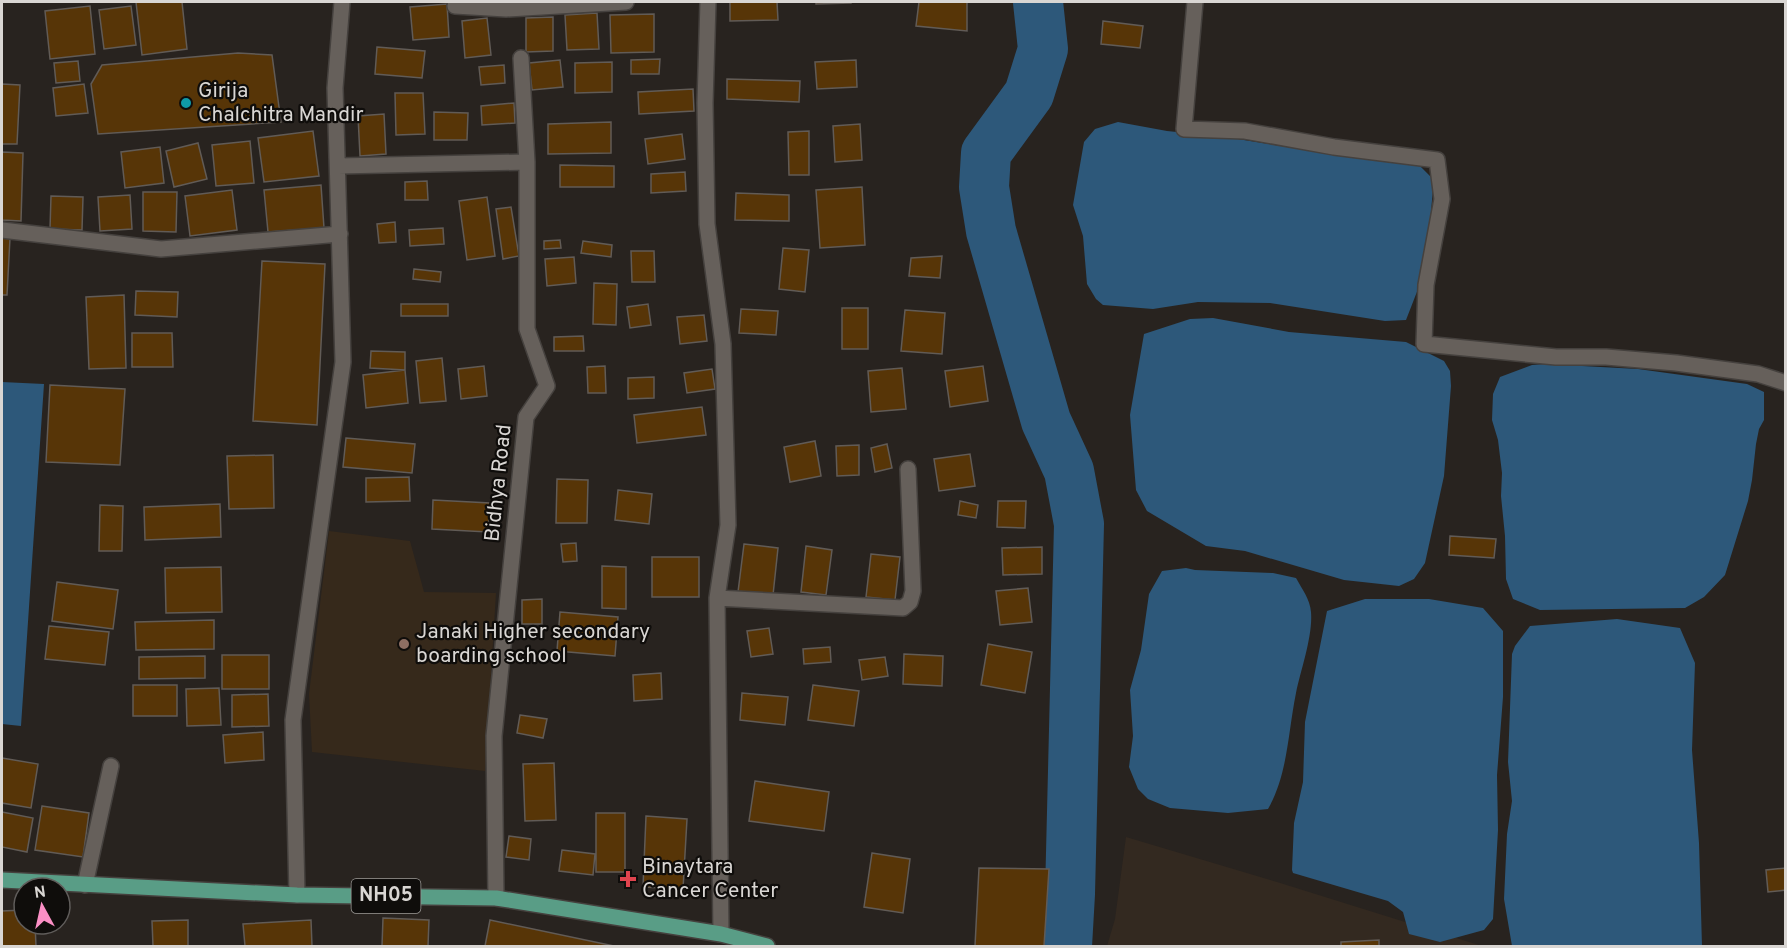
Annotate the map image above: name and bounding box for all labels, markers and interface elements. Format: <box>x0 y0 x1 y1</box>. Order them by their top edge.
place label: Girija Chalchitra Mandir <box>198 78 364 129</box>
marker: Girija Chalchitra Mandir <box>179 96 193 110</box>
street label: Bidhya Road <box>479 423 519 543</box>
place label: Janaki Higher secondary boarding school <box>416 619 650 670</box>
marker: Janaki Higher secondary boarding school <box>397 637 411 651</box>
place label: Binaytara Cancer Center <box>642 854 778 905</box>
marker: Binaytara Cancer Center <box>619 870 637 888</box>
north arrow <box>12 876 72 936</box>
road number: NH05 <box>352 879 420 913</box>
text: N <box>33 882 47 904</box>

